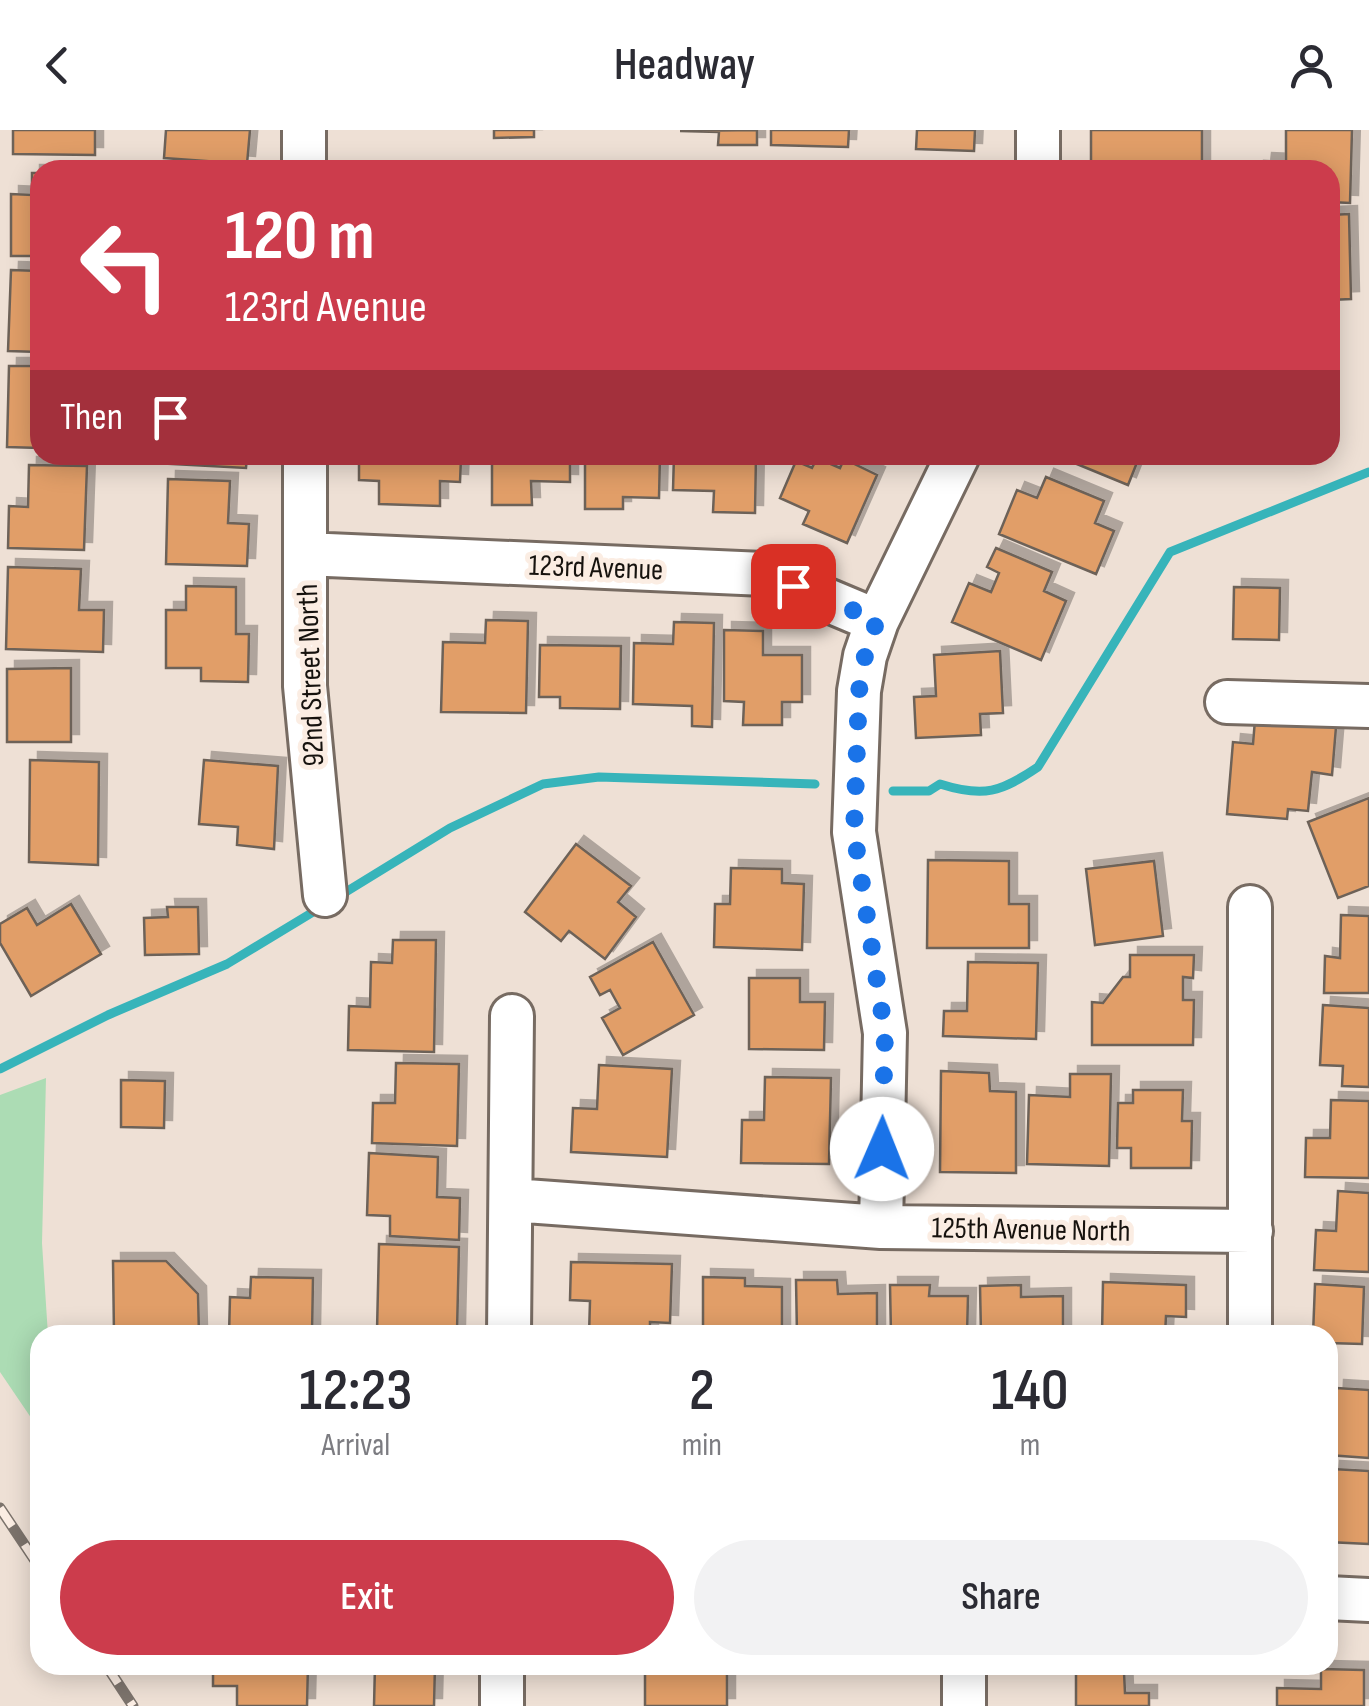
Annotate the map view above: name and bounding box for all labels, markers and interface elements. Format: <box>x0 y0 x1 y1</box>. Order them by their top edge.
icon: back <box>30 38 85 93</box>
text: Headway <box>614 38 755 93</box>
icon: person <box>1284 38 1339 93</box>
text: 120 m <box>225 195 375 279</box>
icon: left <box>60 200 190 330</box>
text: 123rd Avenue <box>225 280 427 335</box>
icon: arrive <box>143 390 198 445</box>
text: Then <box>60 395 123 440</box>
pin <box>751 544 836 629</box>
street label: 123rd Avenue <box>528 548 664 588</box>
icon: arrive <box>766 559 821 614</box>
street label: 92nd Street North <box>290 583 332 767</box>
position arrow <box>830 1097 934 1201</box>
street label: 125th Avenue North <box>931 1210 1131 1250</box>
text: 12:23 <box>299 1355 412 1427</box>
text: 2 <box>689 1355 715 1427</box>
text: 140 <box>991 1355 1069 1427</box>
text: Arrival <box>322 1426 390 1465</box>
text: min <box>682 1426 722 1465</box>
text: m <box>1020 1426 1040 1465</box>
button: Exit <box>60 1540 674 1655</box>
button: Share <box>694 1540 1308 1655</box>

